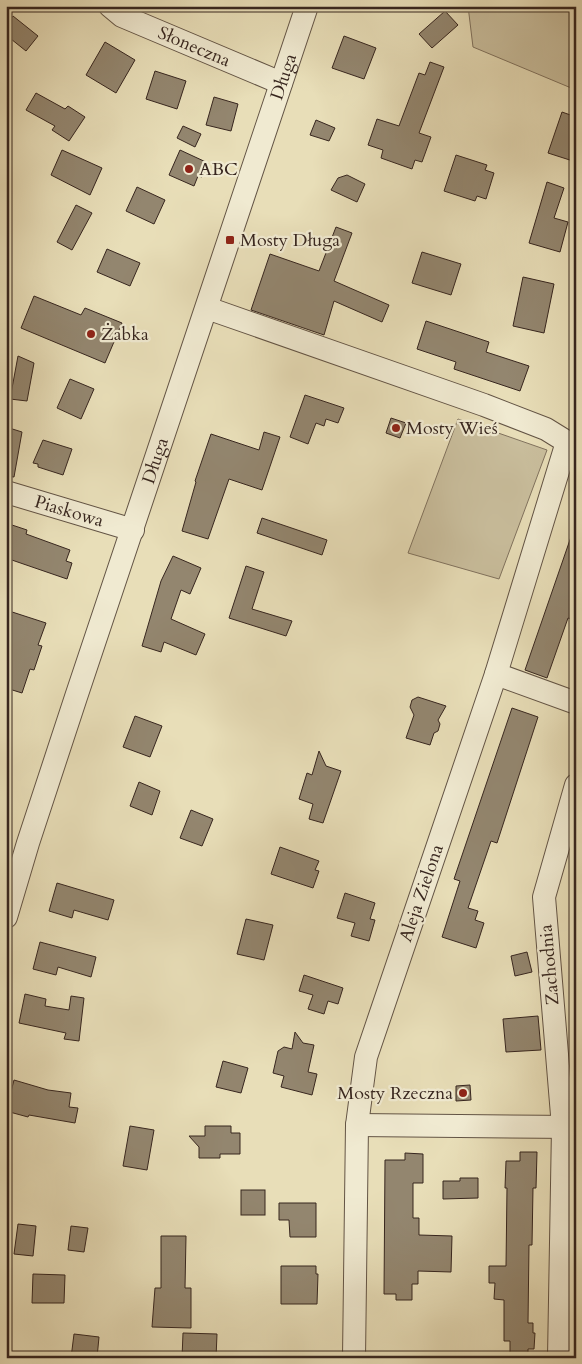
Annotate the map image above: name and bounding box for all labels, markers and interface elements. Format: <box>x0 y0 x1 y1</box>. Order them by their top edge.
street label: Słoneczna <box>154 21 234 73</box>
street label: Długa <box>264 50 303 103</box>
place label: ABC <box>199 157 238 182</box>
marker: ABC <box>183 163 195 175</box>
place label: Mosty Długa <box>240 228 340 253</box>
marker: Mosty Długa <box>224 234 236 246</box>
place label: Żabka <box>101 322 149 347</box>
marker: Żabka <box>85 328 97 340</box>
place label: Mosty Wieś <box>406 416 498 441</box>
marker: Mosty Wieś <box>390 422 402 434</box>
street label: Długa <box>136 434 175 487</box>
street label: Piaskowa <box>31 489 107 534</box>
street label: Aleja Zielona <box>393 841 450 945</box>
street label: Zachodnia <box>533 923 565 1006</box>
place label: Mosty Rzeczna <box>337 1081 453 1106</box>
marker: Mosty Rzeczna <box>457 1087 469 1099</box>

